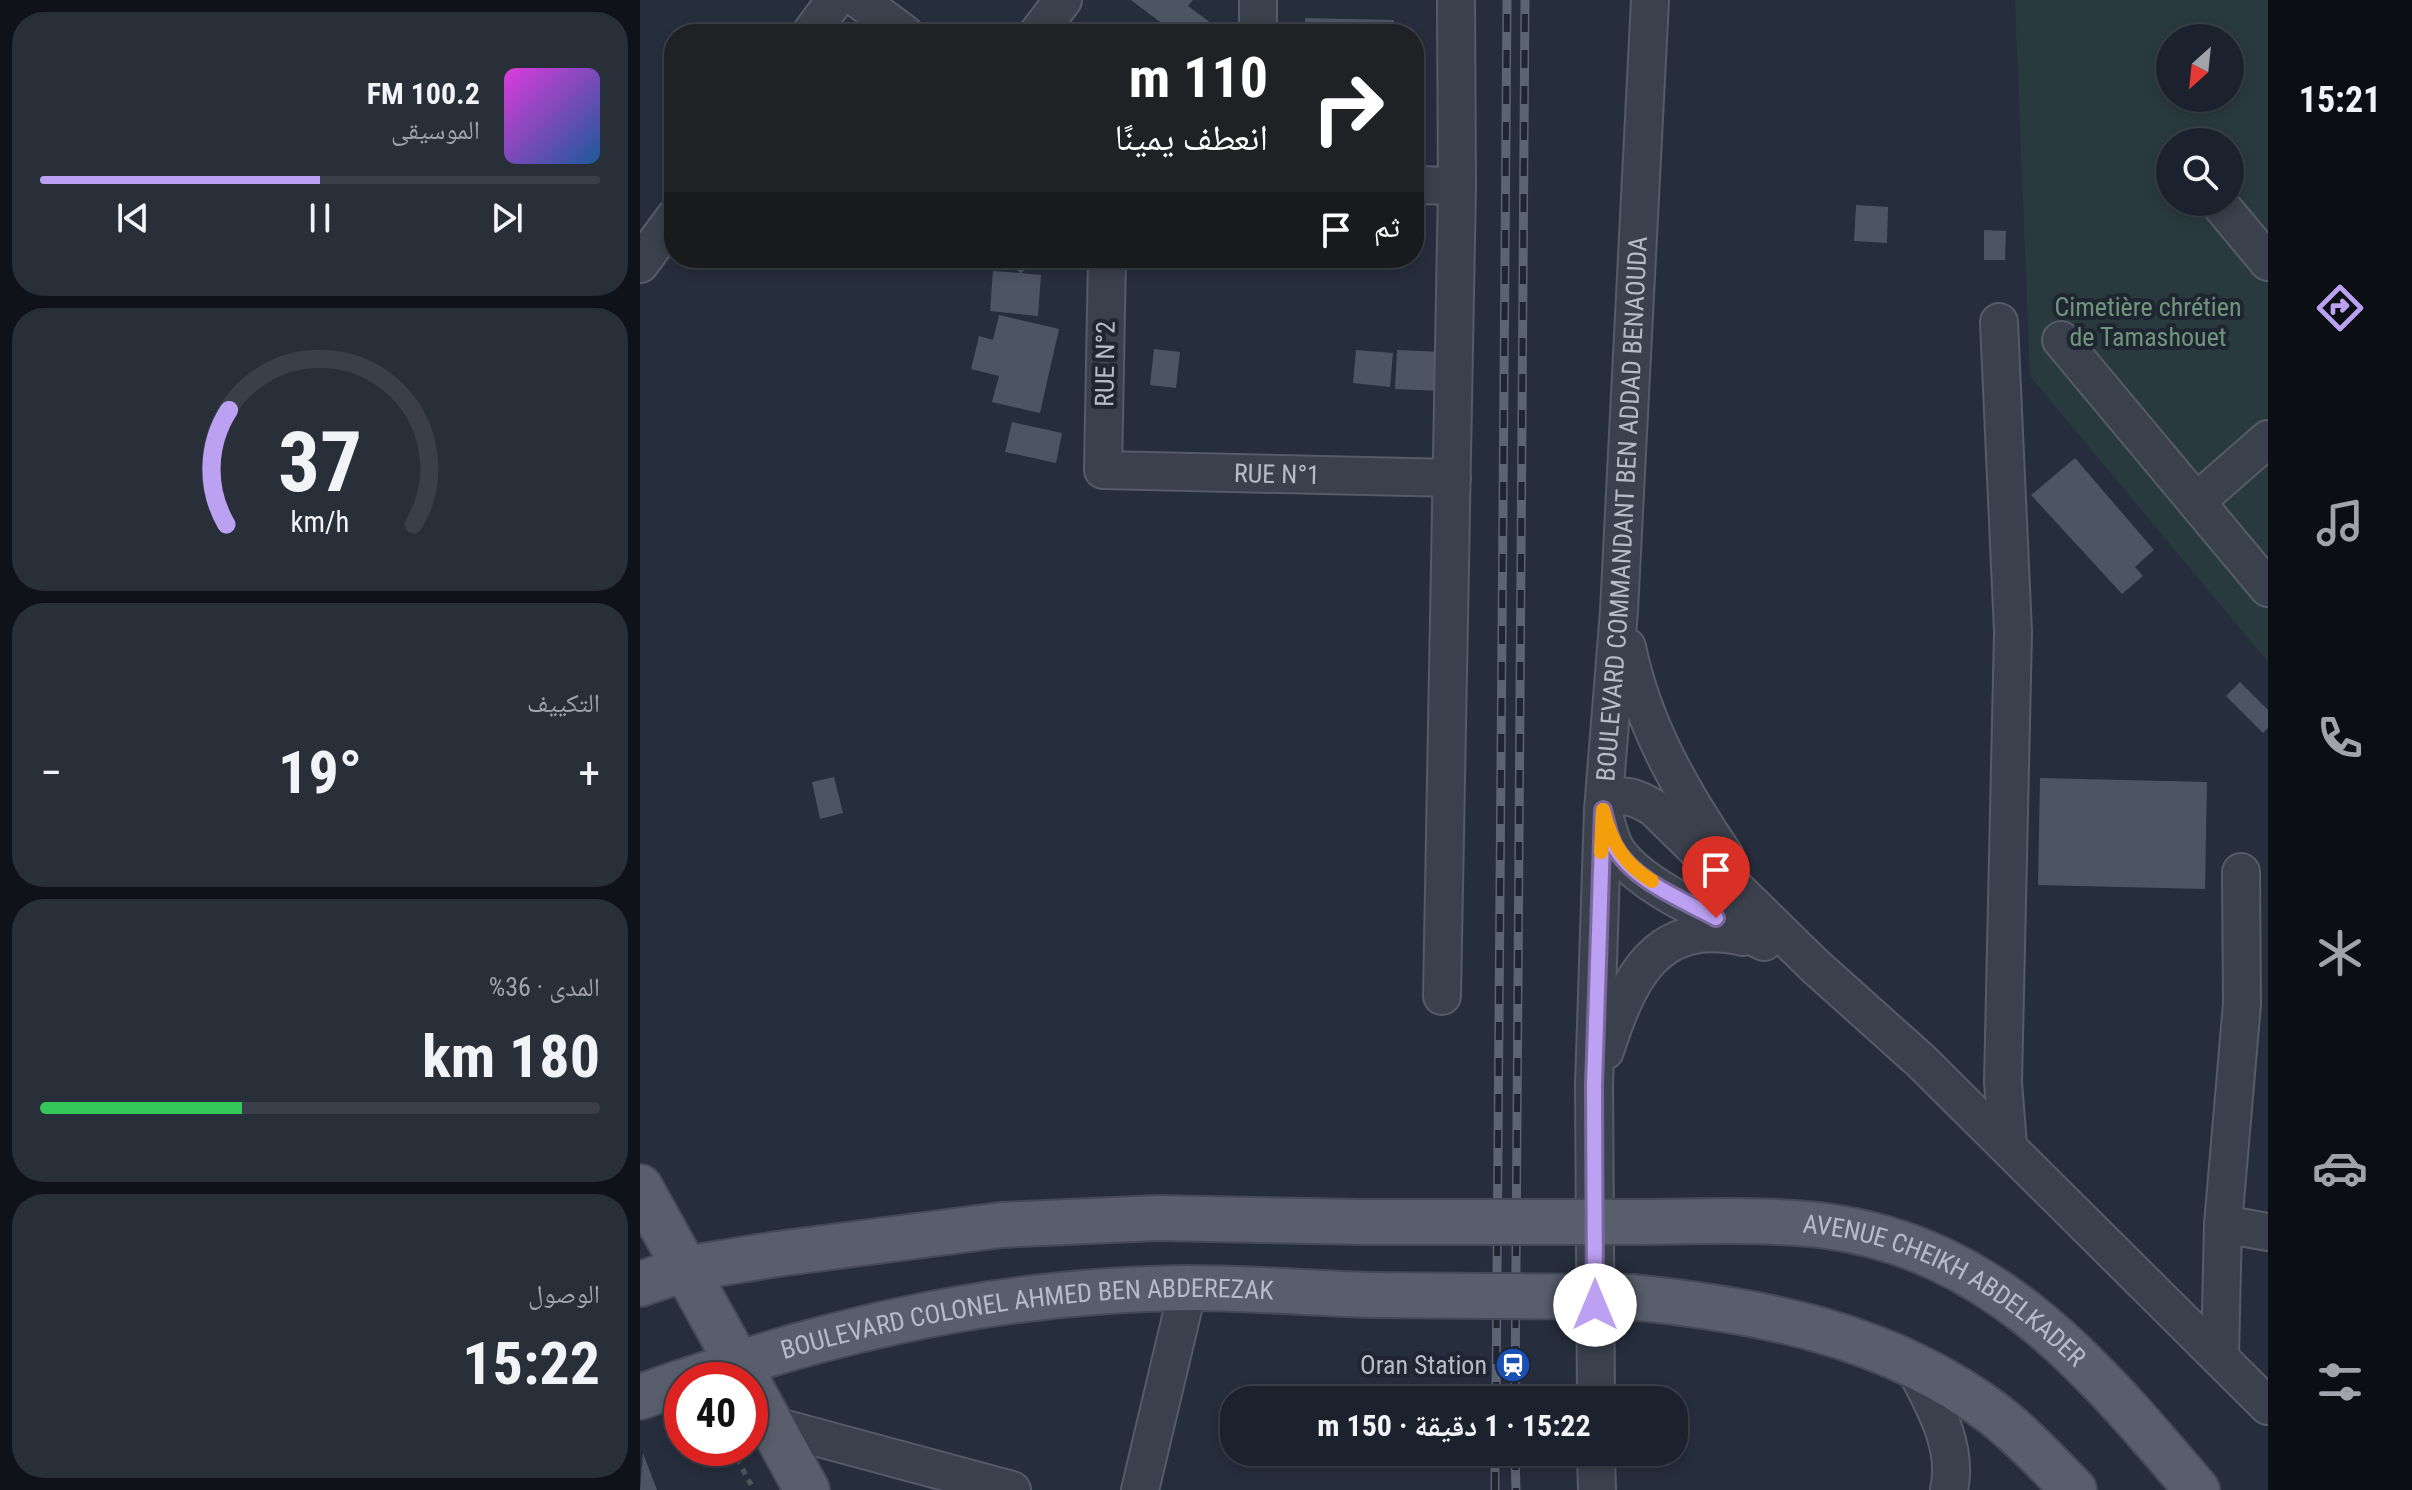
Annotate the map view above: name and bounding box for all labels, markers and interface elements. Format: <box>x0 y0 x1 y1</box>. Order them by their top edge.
north arrow <box>2156 24 2244 112</box>
map controls <box>2156 24 2244 216</box>
text: 110 m <box>1129 45 1268 111</box>
icon: right <box>1296 56 1400 160</box>
text: 100.2 FM <box>367 76 480 111</box>
text: 15:21 <box>2299 79 2381 121</box>
text: الموسيقى <box>391 115 480 145</box>
text: انعطف يمينًا <box>1115 117 1268 159</box>
button: search <box>2156 128 2244 216</box>
icon: previous <box>111 196 155 240</box>
icon: pause <box>298 196 342 240</box>
icon: next <box>485 196 529 240</box>
icon: arrive <box>1314 208 1358 252</box>
text: ثم <box>1374 209 1400 244</box>
street label: BOULEVARD COMMANDANT BEN ADDAD BENAOUDA <box>1590 236 1653 782</box>
icon: directions <box>2312 280 2368 336</box>
park label: Cimetière chrétien de Tamashouet <box>2054 292 2242 352</box>
street label: RUE N°2 <box>1089 321 1121 407</box>
text: 37 <box>278 414 362 511</box>
street label: RUE N°1 <box>1234 458 1320 490</box>
icon: music <box>2312 495 2368 551</box>
text: km/h <box>291 506 349 540</box>
text: التكييف <box>527 688 600 718</box>
icon: phone <box>2312 710 2368 766</box>
text: 19° <box>278 737 362 808</box>
text: − <box>40 747 62 799</box>
text: + <box>578 747 600 799</box>
pin <box>1682 836 1750 918</box>
icon: arrive <box>1694 848 1738 892</box>
icon: climate <box>2312 925 2368 981</box>
text: المدى · 36% <box>489 972 600 1002</box>
text: 180 km <box>422 1021 600 1092</box>
icon: car <box>2312 1140 2368 1196</box>
street label: AVENUE CHEIKH ABDELKADER <box>1802 1209 2092 1373</box>
position arrow <box>1553 1263 1637 1347</box>
street label: BOULEVARD COLONEL AHMED BEN ABDEREZAK <box>777 1273 1275 1365</box>
text: الوصول <box>528 1279 600 1309</box>
text: 15:22 <box>462 1328 600 1399</box>
station icon: Oran Station <box>1494 1346 1532 1384</box>
place label: Oran Station <box>1360 1350 1487 1380</box>
icon: filters <box>2312 1354 2368 1410</box>
speed limit sign: 40 <box>664 1362 768 1466</box>
text: 15:22 · 1 دقيقة · 150 m <box>1317 1408 1591 1443</box>

